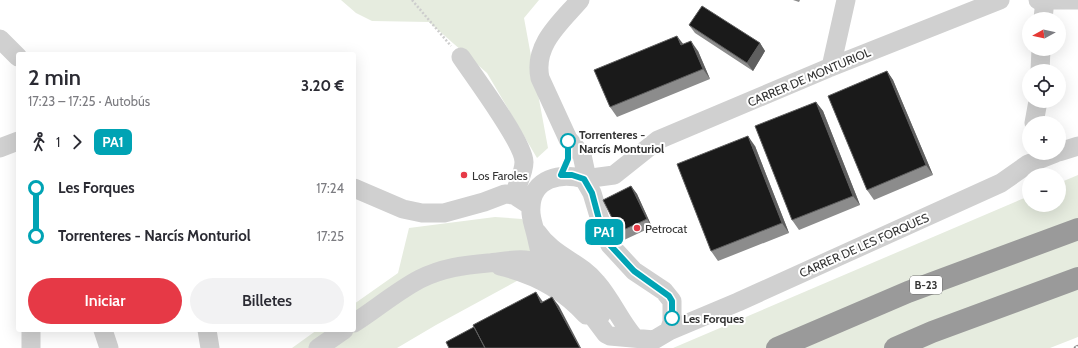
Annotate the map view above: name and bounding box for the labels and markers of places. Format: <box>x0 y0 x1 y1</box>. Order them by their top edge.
place label: Torrenteres - Narcís Monturiol <box>579 127 664 156</box>
marker: Torrenteres - Narcís Monturiol <box>560 133 576 149</box>
place label: Los Faroles <box>472 168 528 183</box>
marker: Los Faroles <box>459 170 469 180</box>
place label: Petrocat <box>645 221 687 236</box>
marker: Petrocat <box>632 223 642 233</box>
marker: Les Forques <box>664 310 680 326</box>
place label: Les Forques <box>683 311 744 326</box>

